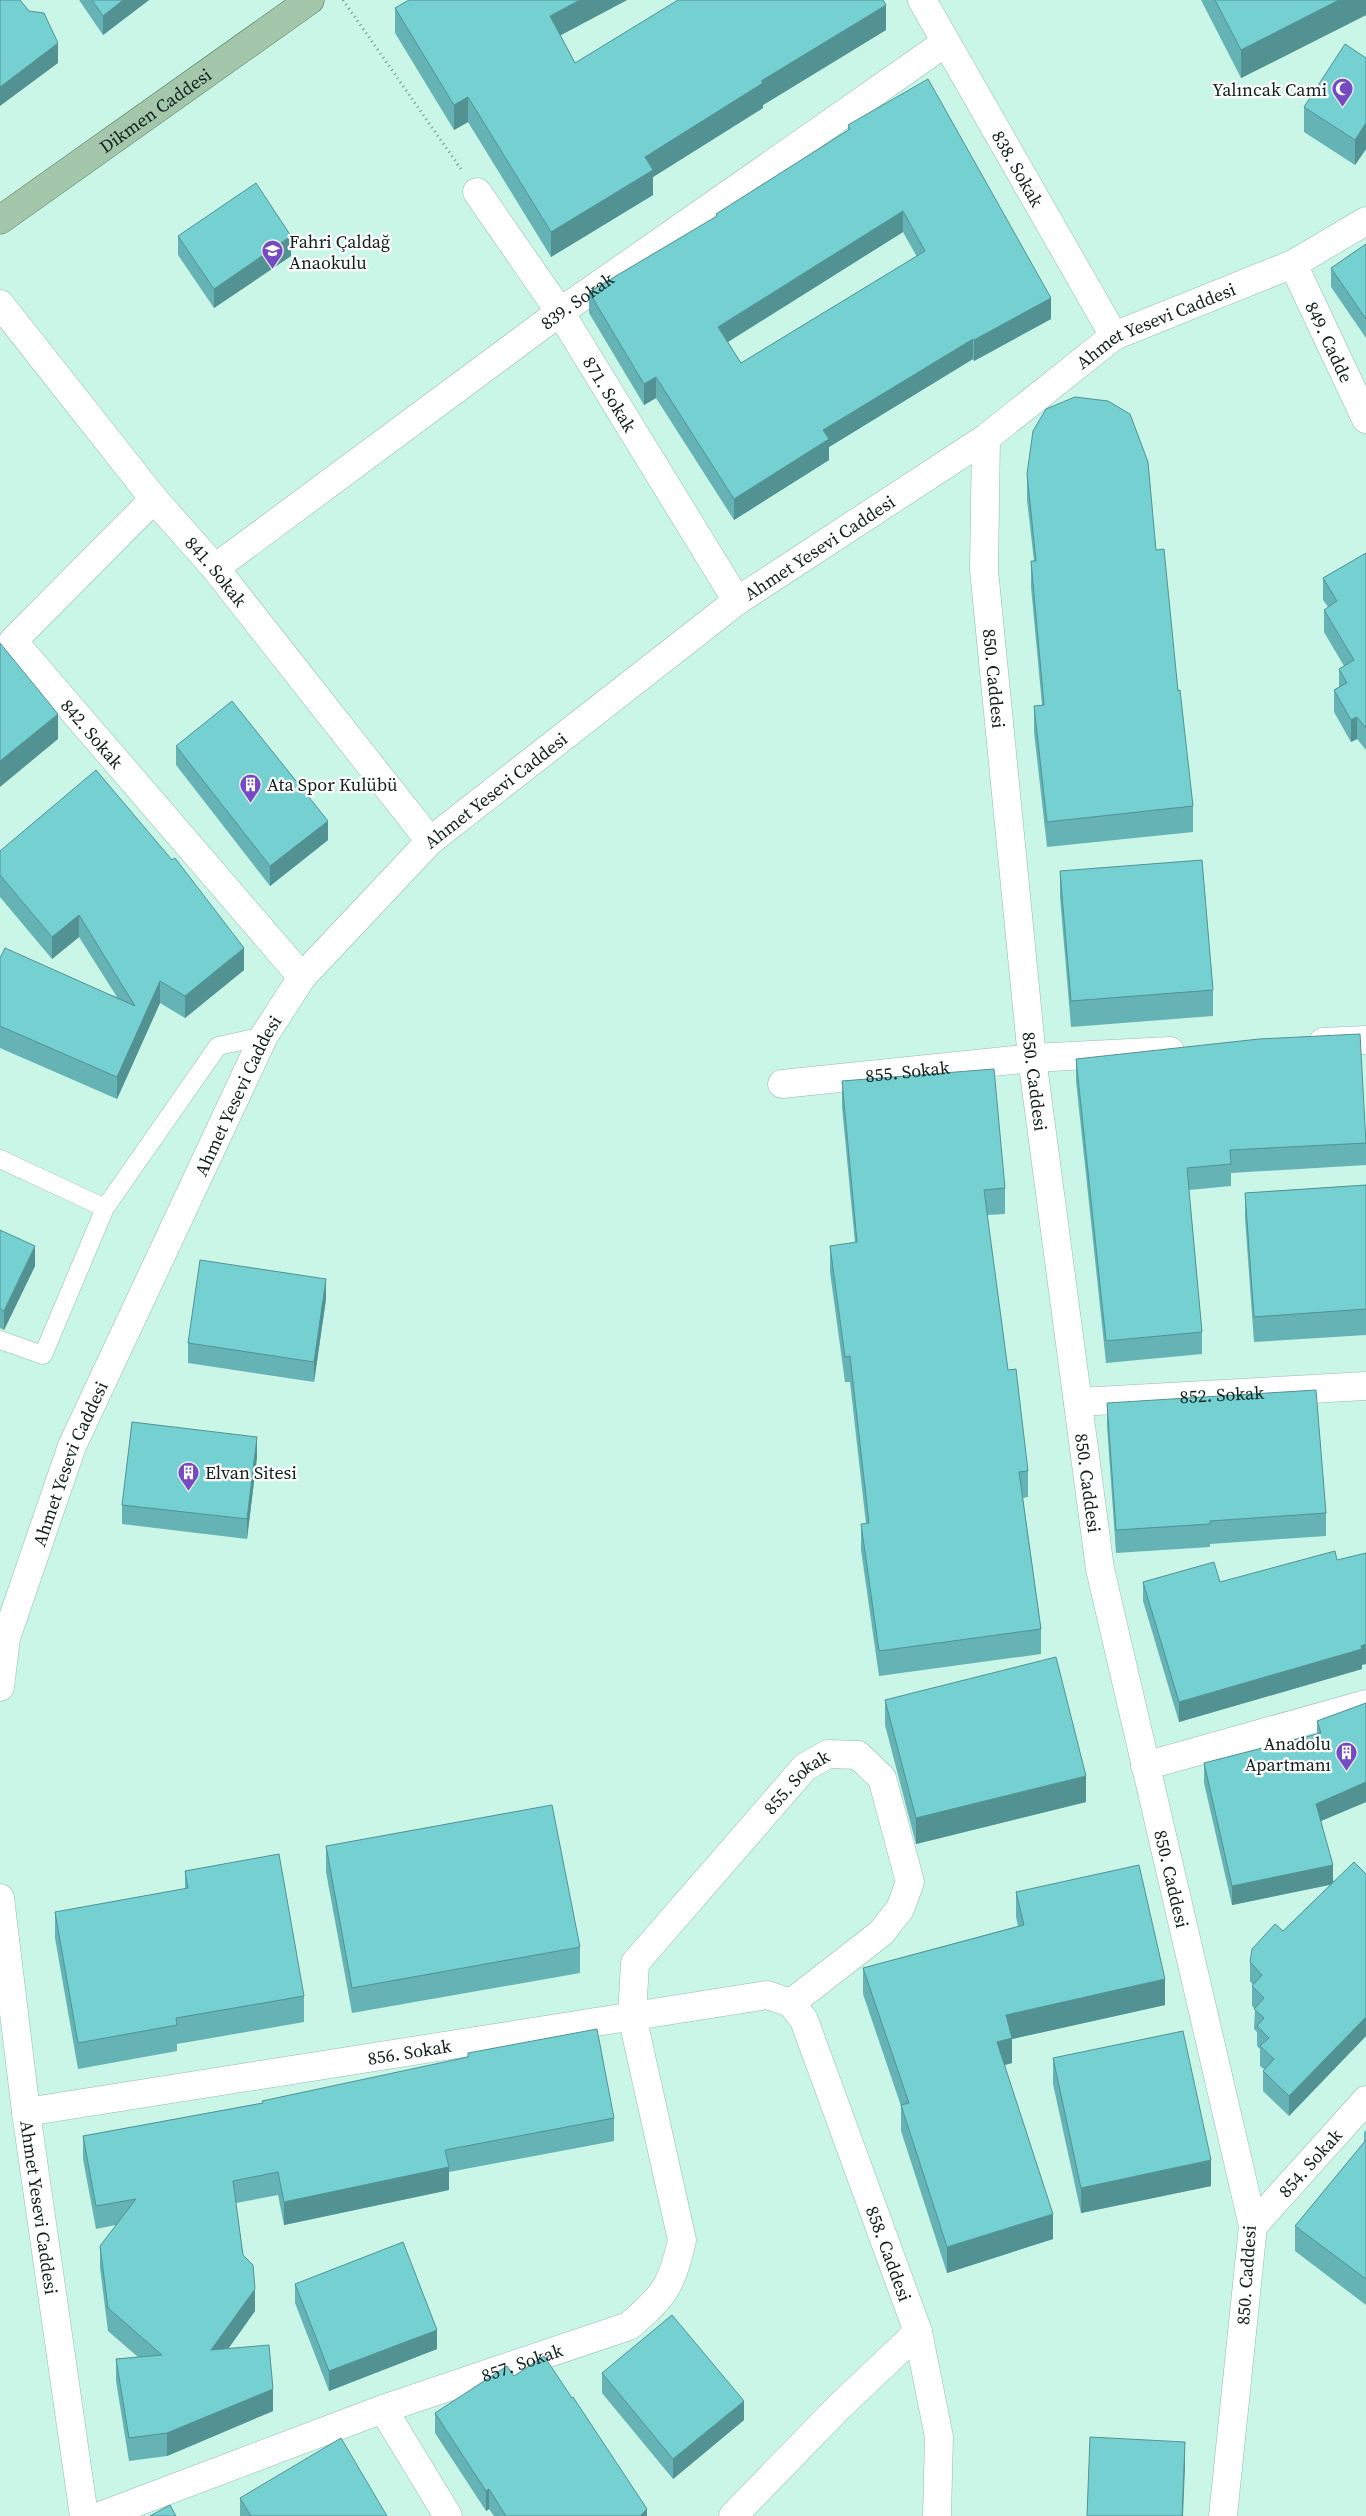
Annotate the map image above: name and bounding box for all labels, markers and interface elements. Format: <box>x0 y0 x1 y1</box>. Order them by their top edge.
street label: Dikmen Caddesi <box>94 62 216 158</box>
place label: Yalıncak Cami <box>1212 77 1327 102</box>
mosque icon: Yalıncak Cami <box>1331 77 1355 108</box>
street label: 838. Sokak <box>986 126 1050 211</box>
place label: Fahri Çaldağ Anaokulu <box>289 229 390 275</box>
school or university icon: Fahri Çaldağ Anaokulu <box>261 239 285 270</box>
street label: 839. Sokak <box>535 266 619 335</box>
street label: Ahmet Yesevi Caddesi <box>1070 276 1239 374</box>
street label: 849. Cadde <box>1300 297 1359 386</box>
street label: 871. Sokak <box>577 351 643 437</box>
street label: Ahmet Yesevi Caddesi <box>739 489 899 606</box>
street label: 841. Sokak <box>180 531 253 612</box>
street label: 850. Caddesi <box>977 628 1012 729</box>
street label: 842. Sokak <box>55 693 130 774</box>
street label: Ahmet Yesevi Caddesi <box>419 726 572 854</box>
building icon: Ata Spor Kulübü <box>239 772 263 803</box>
place label: Ata Spor Kulübü <box>267 772 398 797</box>
street label: Ahmet Yesevi Caddesi <box>188 1010 287 1180</box>
street label: 850. Caddesi <box>1017 1031 1054 1133</box>
street label: 855. Sokak <box>864 1054 951 1088</box>
street label: Ahmet Yesevi Caddesi <box>26 1377 113 1549</box>
street label: 852. Sokak <box>1179 1379 1265 1409</box>
street label: 850. Caddesi <box>1070 1432 1108 1534</box>
building icon: Elvan Sitesi <box>177 1460 201 1491</box>
place label: Elvan Sitesi <box>205 1460 297 1485</box>
place label: Anadolu Apartmanı <box>1245 1731 1331 1777</box>
building icon: Anadolu Apartmanı <box>1335 1741 1359 1772</box>
street label: 855. Sokak <box>757 1743 834 1819</box>
street label: 850. Caddesi <box>1149 1827 1196 1930</box>
street label: 856. Sokak <box>366 2033 453 2070</box>
street label: Ahmet Yesevi Caddesi <box>15 2119 65 2296</box>
street label: 854. Sokak <box>1272 2123 1347 2202</box>
street label: 858. Caddesi <box>860 2202 918 2305</box>
street label: 850. Caddesi <box>1230 2224 1262 2326</box>
street label: 857. Sokak <box>478 2337 566 2388</box>

